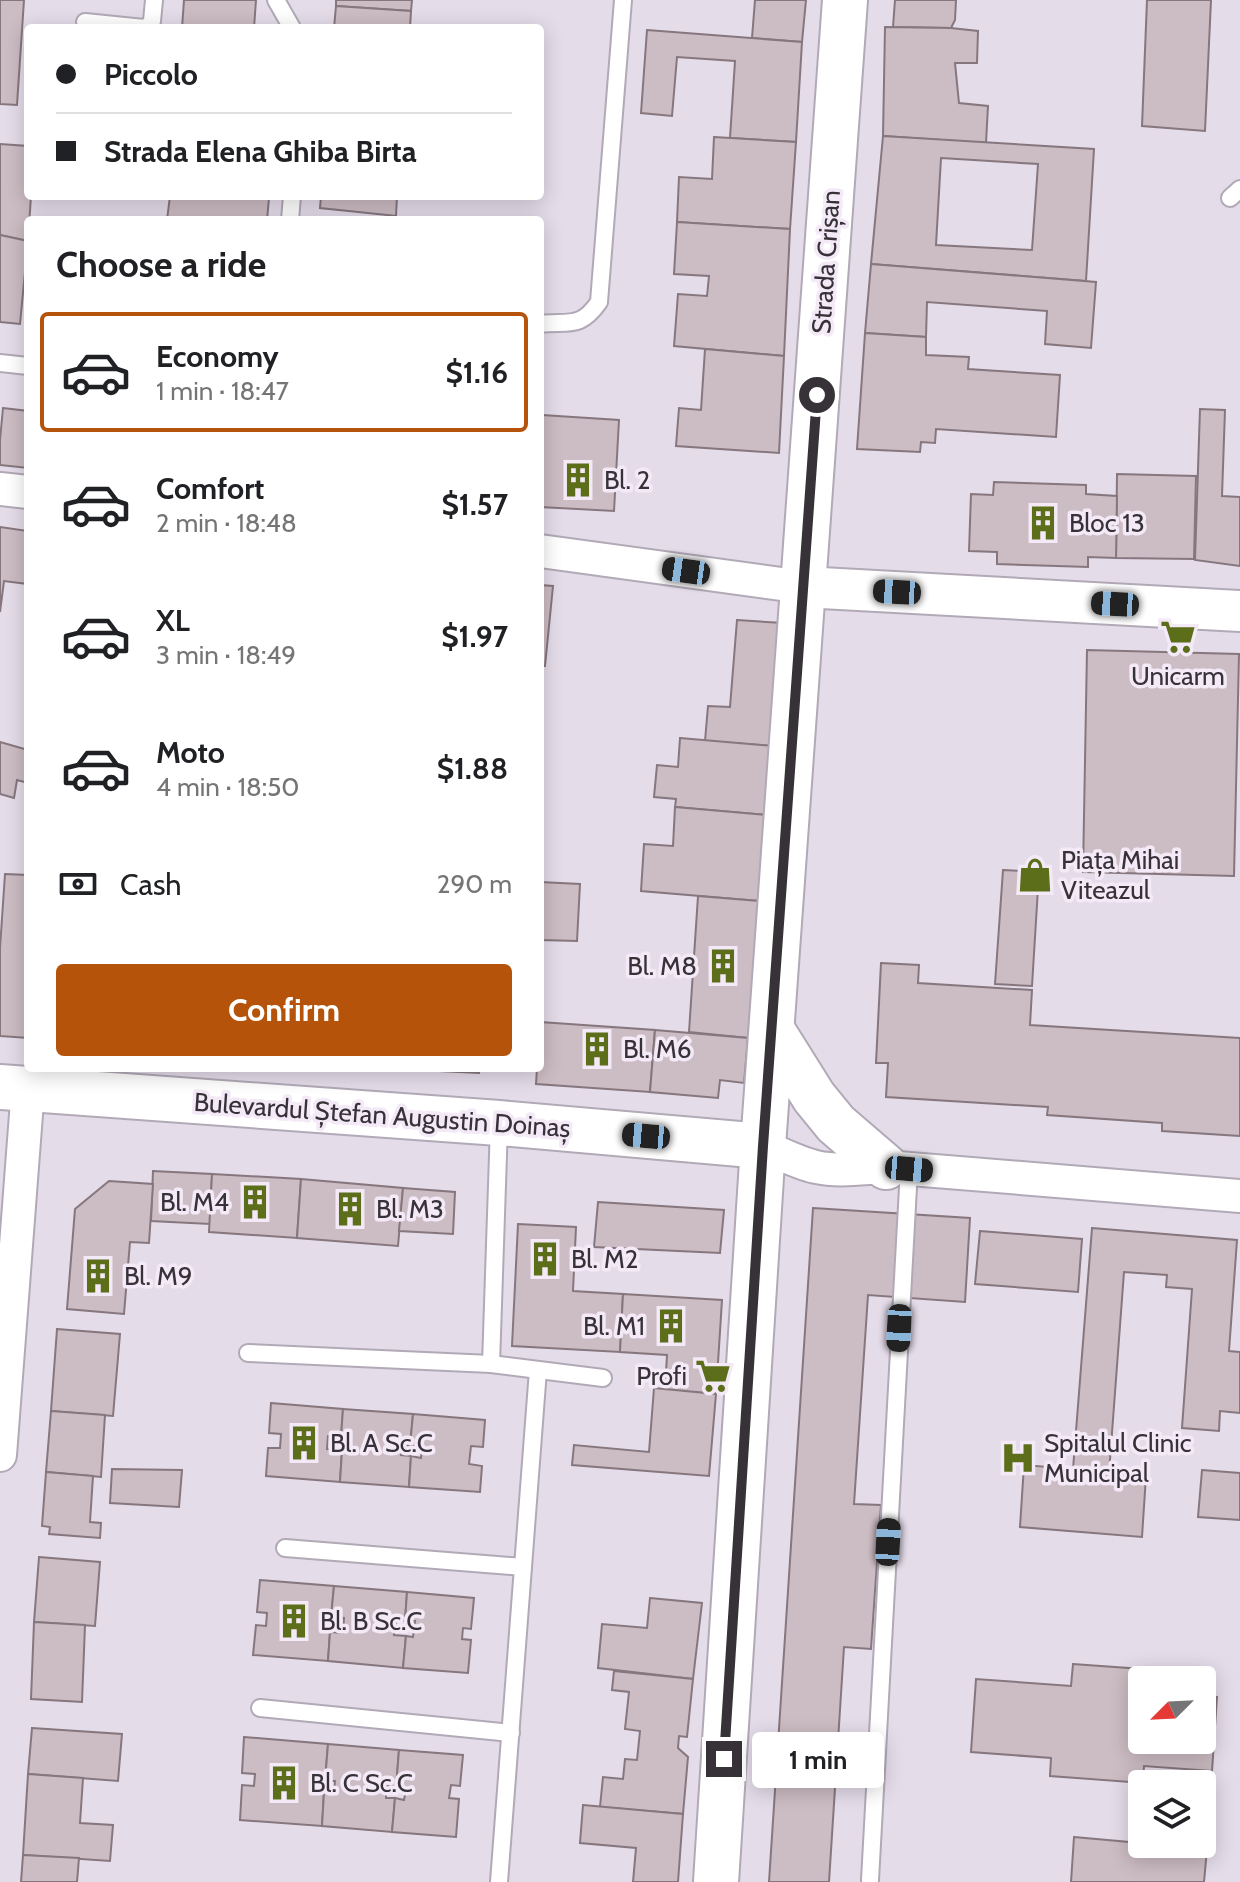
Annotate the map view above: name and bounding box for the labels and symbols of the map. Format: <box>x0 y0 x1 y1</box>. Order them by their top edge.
street label: Strada Crișan <box>805 189 848 335</box>
route start <box>799 377 835 413</box>
building icon: Bl. 2 <box>559 461 597 499</box>
place label: Bl. 2 <box>604 464 650 496</box>
building icon: Bloc 13 <box>1024 504 1062 542</box>
place label: Bloc 13 <box>1069 507 1145 539</box>
car <box>661 556 711 586</box>
car <box>872 579 922 605</box>
car <box>1090 591 1140 617</box>
supermarket icon: Unicarm <box>1159 618 1197 656</box>
place label: Unicarm <box>1131 660 1225 692</box>
place label: Piața Mihai Viteazul <box>1061 844 1179 906</box>
shop icon: Piața Mihai Viteazul <box>1016 856 1054 894</box>
building icon: Bl. M8 <box>704 947 742 985</box>
place label: Bl. M8 <box>627 950 697 982</box>
building icon: Bl. M6 <box>578 1030 616 1068</box>
place label: Bl. M6 <box>623 1033 692 1065</box>
street label: Bulevardul Ștefan Augustin Doinaș <box>193 1086 572 1145</box>
car <box>621 1122 671 1150</box>
car <box>884 1155 934 1183</box>
building icon: Bl. M4 <box>236 1183 274 1221</box>
place label: Bl. M4 <box>160 1186 229 1218</box>
building icon: Bl. M3 <box>331 1190 369 1228</box>
place label: Bl. M3 <box>376 1193 444 1225</box>
building icon: Bl. M2 <box>526 1240 564 1278</box>
place label: Bl. M2 <box>571 1243 639 1275</box>
building icon: Bl. M9 <box>79 1257 117 1295</box>
place label: Bl. M9 <box>124 1260 193 1292</box>
car <box>886 1303 912 1353</box>
building icon: Bl. M1 <box>652 1307 690 1345</box>
place label: Bl. M1 <box>583 1310 645 1342</box>
supermarket icon: Profi <box>694 1357 732 1395</box>
place label: Profi <box>636 1360 687 1392</box>
building icon: Bl. A Sc.C <box>285 1424 323 1462</box>
place label: Bl. A Sc.C <box>330 1427 433 1459</box>
place label: Spitalul Clinic Municipal <box>1044 1427 1192 1489</box>
hospital icon: Spitalul Clinic Municipal <box>999 1439 1037 1477</box>
car <box>875 1517 901 1567</box>
building icon: Bl. B Sc.C <box>275 1602 313 1640</box>
place label: Bl. B Sc.C <box>320 1605 422 1637</box>
north arrow <box>1128 1666 1216 1754</box>
callout: 1 min <box>752 1731 884 1787</box>
route end <box>706 1741 742 1777</box>
building icon: Bl. C Sc.C <box>265 1764 303 1802</box>
place label: Bl. C Sc.C <box>310 1767 413 1799</box>

